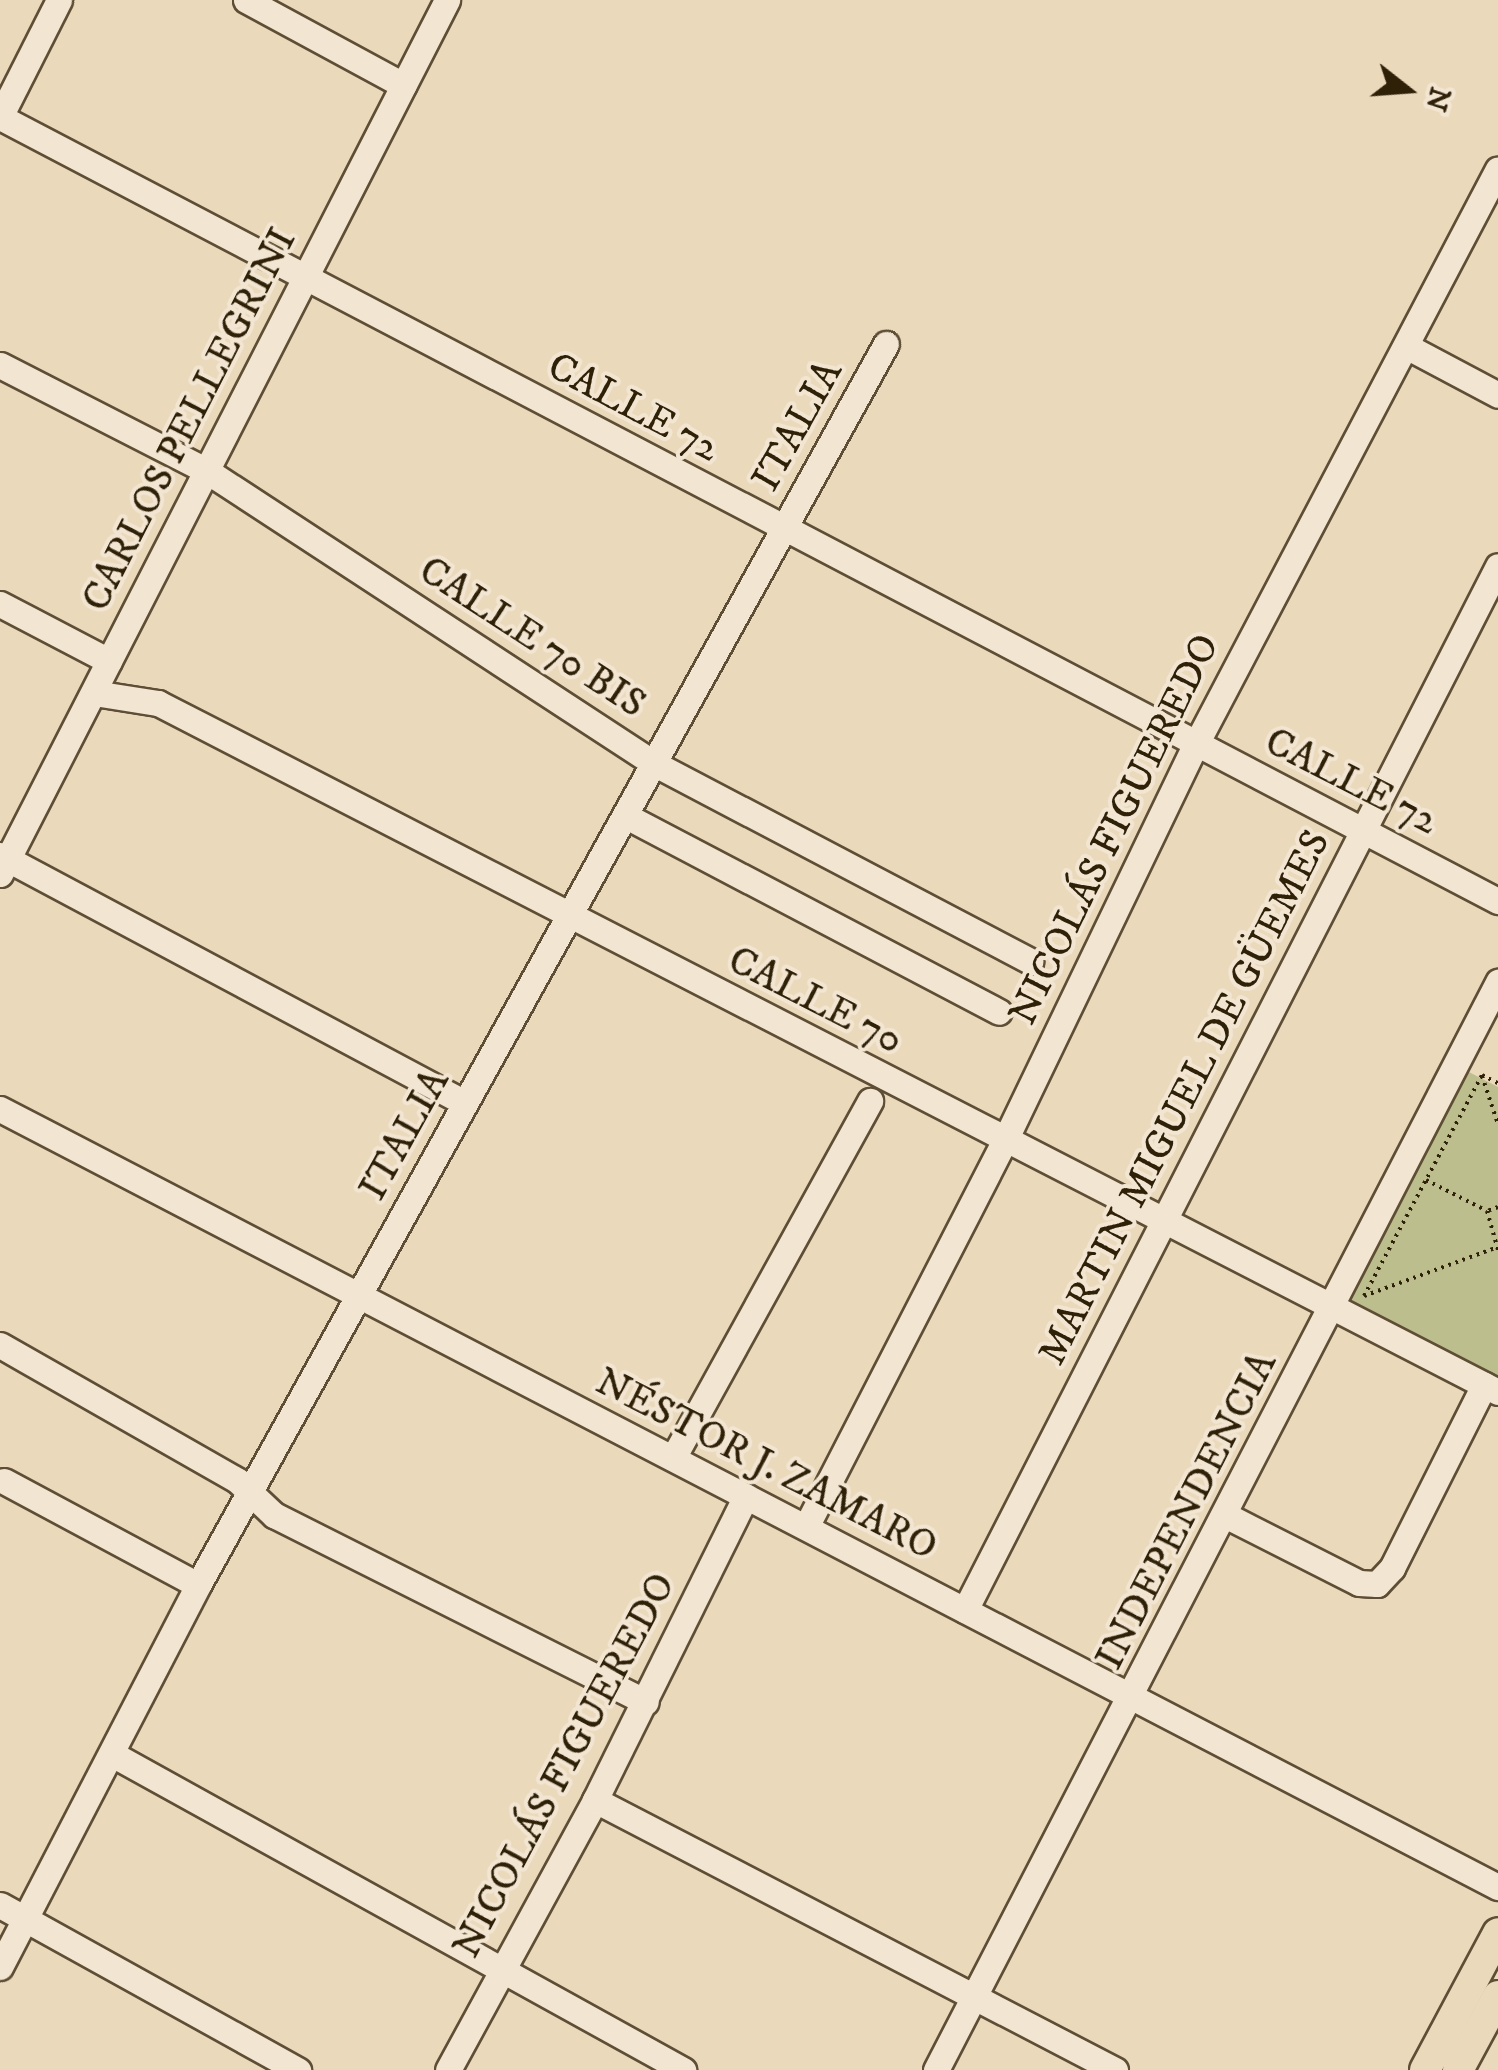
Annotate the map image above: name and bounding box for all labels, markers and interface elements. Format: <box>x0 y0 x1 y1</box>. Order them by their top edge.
north arrow <box>1358 40 1458 140</box>
text: N <box>1417 83 1457 115</box>
street label: CARLOS PELLEGRINI <box>73 221 307 619</box>
street label: CALLE 72 <box>539 343 727 473</box>
street label: ITALIA <box>743 352 853 500</box>
street label: CALLE 70 BIS <box>410 547 654 729</box>
street label: NICOLÁS FIGUEREDO <box>999 627 1231 1033</box>
street label: CALLE 72 <box>1257 718 1445 846</box>
street label: MARTIN MIGUEL DE GÜEMES <box>1029 823 1341 1373</box>
street label: CALLE 70 <box>720 937 910 1065</box>
street label: ITALIA <box>350 1061 460 1209</box>
street label: INDEPENDENCIA <box>1086 1344 1288 1678</box>
street label: NÉSTOR J. ZAMARO <box>587 1358 945 1572</box>
street label: NICOLÁS FIGUEREDO <box>443 1565 687 1967</box>

